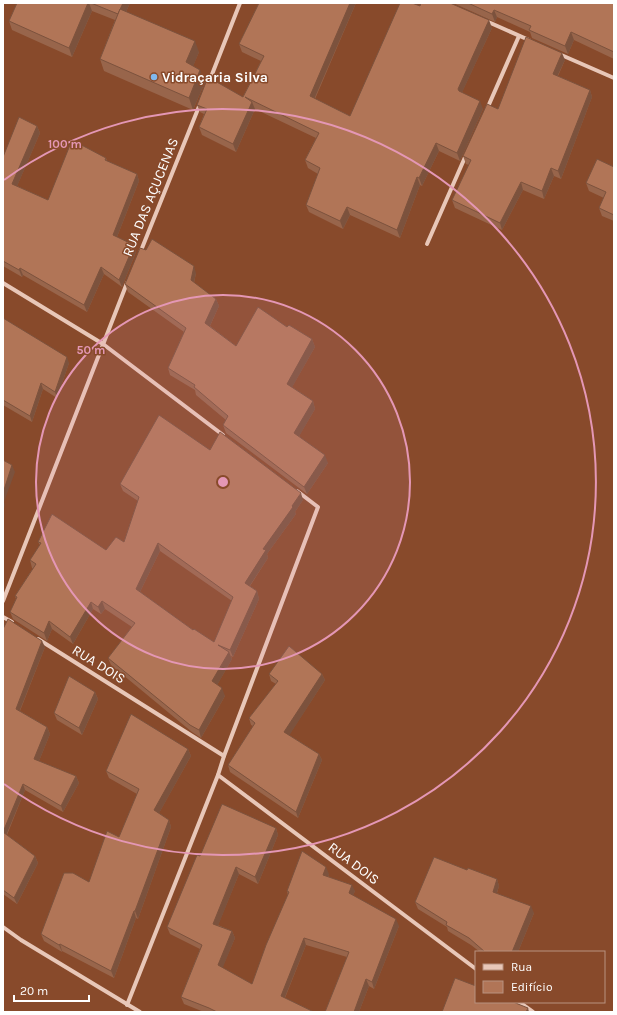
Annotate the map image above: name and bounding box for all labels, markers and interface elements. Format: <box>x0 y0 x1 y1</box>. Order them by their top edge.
place label: Vidraçaria Silva <box>162 69 268 86</box>
marker: Vidraçaria Silva <box>149 72 159 82</box>
street label: RUA DAS AÇUCENAS <box>119 135 182 259</box>
text: 100 m <box>48 137 82 151</box>
text: 50 m <box>77 343 106 357</box>
centre of rings <box>216 475 230 489</box>
street label: RUA DOIS <box>69 641 129 687</box>
street label: RUA DOIS <box>325 839 383 888</box>
legend <box>475 951 605 1003</box>
text: Rua <box>511 960 532 974</box>
scale bar <box>14 977 89 1003</box>
text: Edifício <box>511 980 552 994</box>
text: 20 m <box>20 984 48 998</box>

